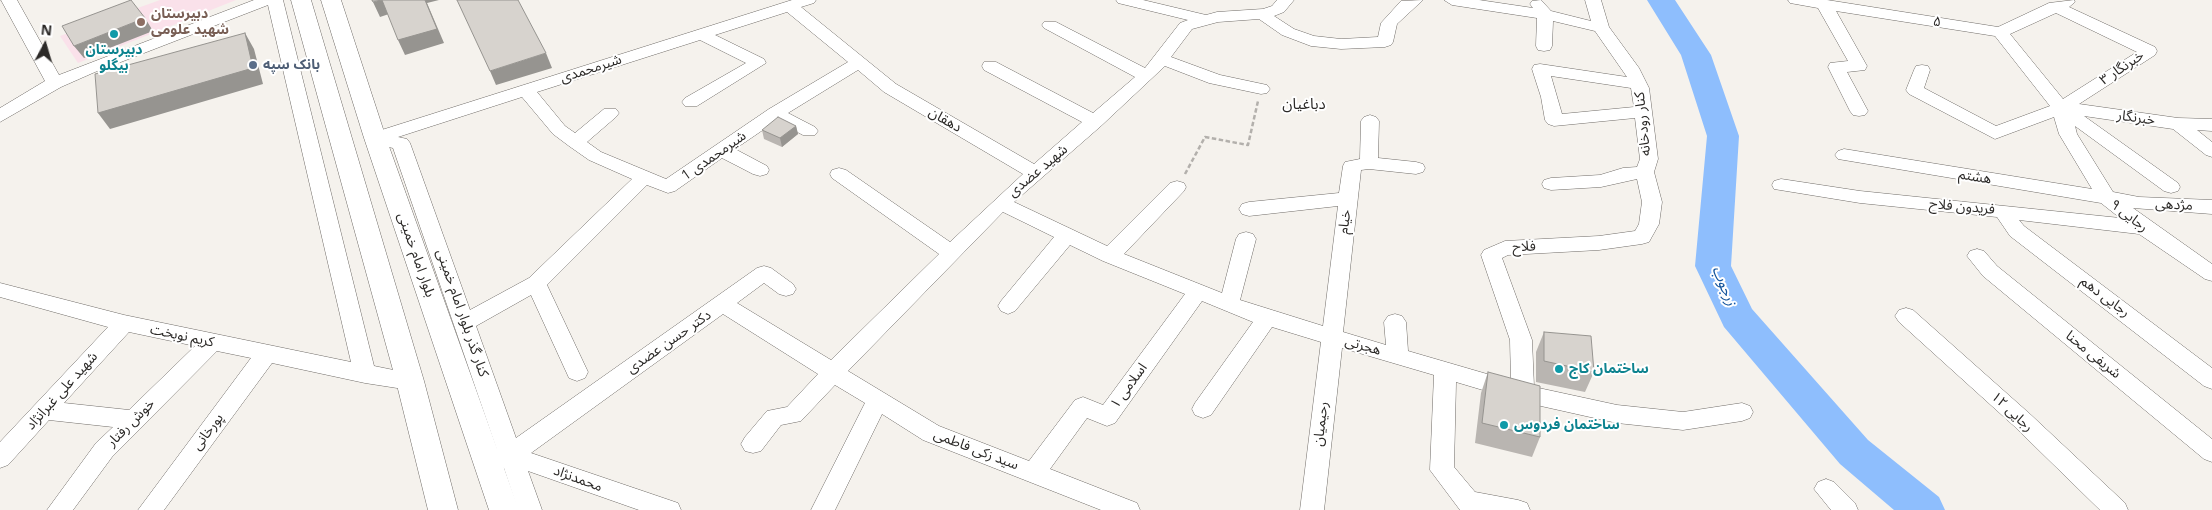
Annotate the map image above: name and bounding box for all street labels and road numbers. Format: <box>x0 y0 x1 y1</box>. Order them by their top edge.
street label: ۵ <box>1932 13 1942 31</box>
street label: خبرنگار ۳ <box>2097 47 2147 89</box>
street label: شیرمحمدی <box>558 51 624 87</box>
street label: کنار رودخانه <box>1631 91 1655 157</box>
street label: دهقان <box>926 104 964 136</box>
street label: خبرنگار <box>2116 107 2156 129</box>
street label: شیرمحمدی 1 <box>678 128 750 184</box>
street label: شهید عضدی <box>1005 141 1071 201</box>
street label: هشتم <box>1957 166 1993 188</box>
street label: فریدون فلاح <box>1928 196 1996 218</box>
street label: رجایی ۹ <box>2107 196 2151 236</box>
street label: مژدهی <box>2155 196 2193 214</box>
street label: خیام <box>1335 209 1355 235</box>
street label: بلوار امام خمینی <box>394 210 438 300</box>
street label: فلاح <box>1512 238 1536 256</box>
street label: کنار گذر بلوار امام خمینی <box>432 247 492 379</box>
street label: رجایی دهم <box>2077 273 2133 321</box>
street label: دکتر حسن عضدی <box>624 307 714 377</box>
street label: کریم نوبخت <box>148 321 216 351</box>
street label: شریفی محنا <box>2062 328 2124 382</box>
street label: هجرتی <box>1343 333 1383 359</box>
street label: شهید علی غبرانژاد <box>23 349 101 433</box>
street label: اسلامی ۱ <box>1107 360 1151 412</box>
street label: رجایی ۱۲ <box>1988 388 2036 436</box>
street label: خوش رفتار <box>104 396 158 450</box>
street label: رحیمیان <box>1310 401 1332 447</box>
street label: پورخانی <box>189 410 227 454</box>
street label: سید زکی فاطمی <box>931 426 1021 474</box>
street label: محمدنژاد <box>551 462 605 496</box>

